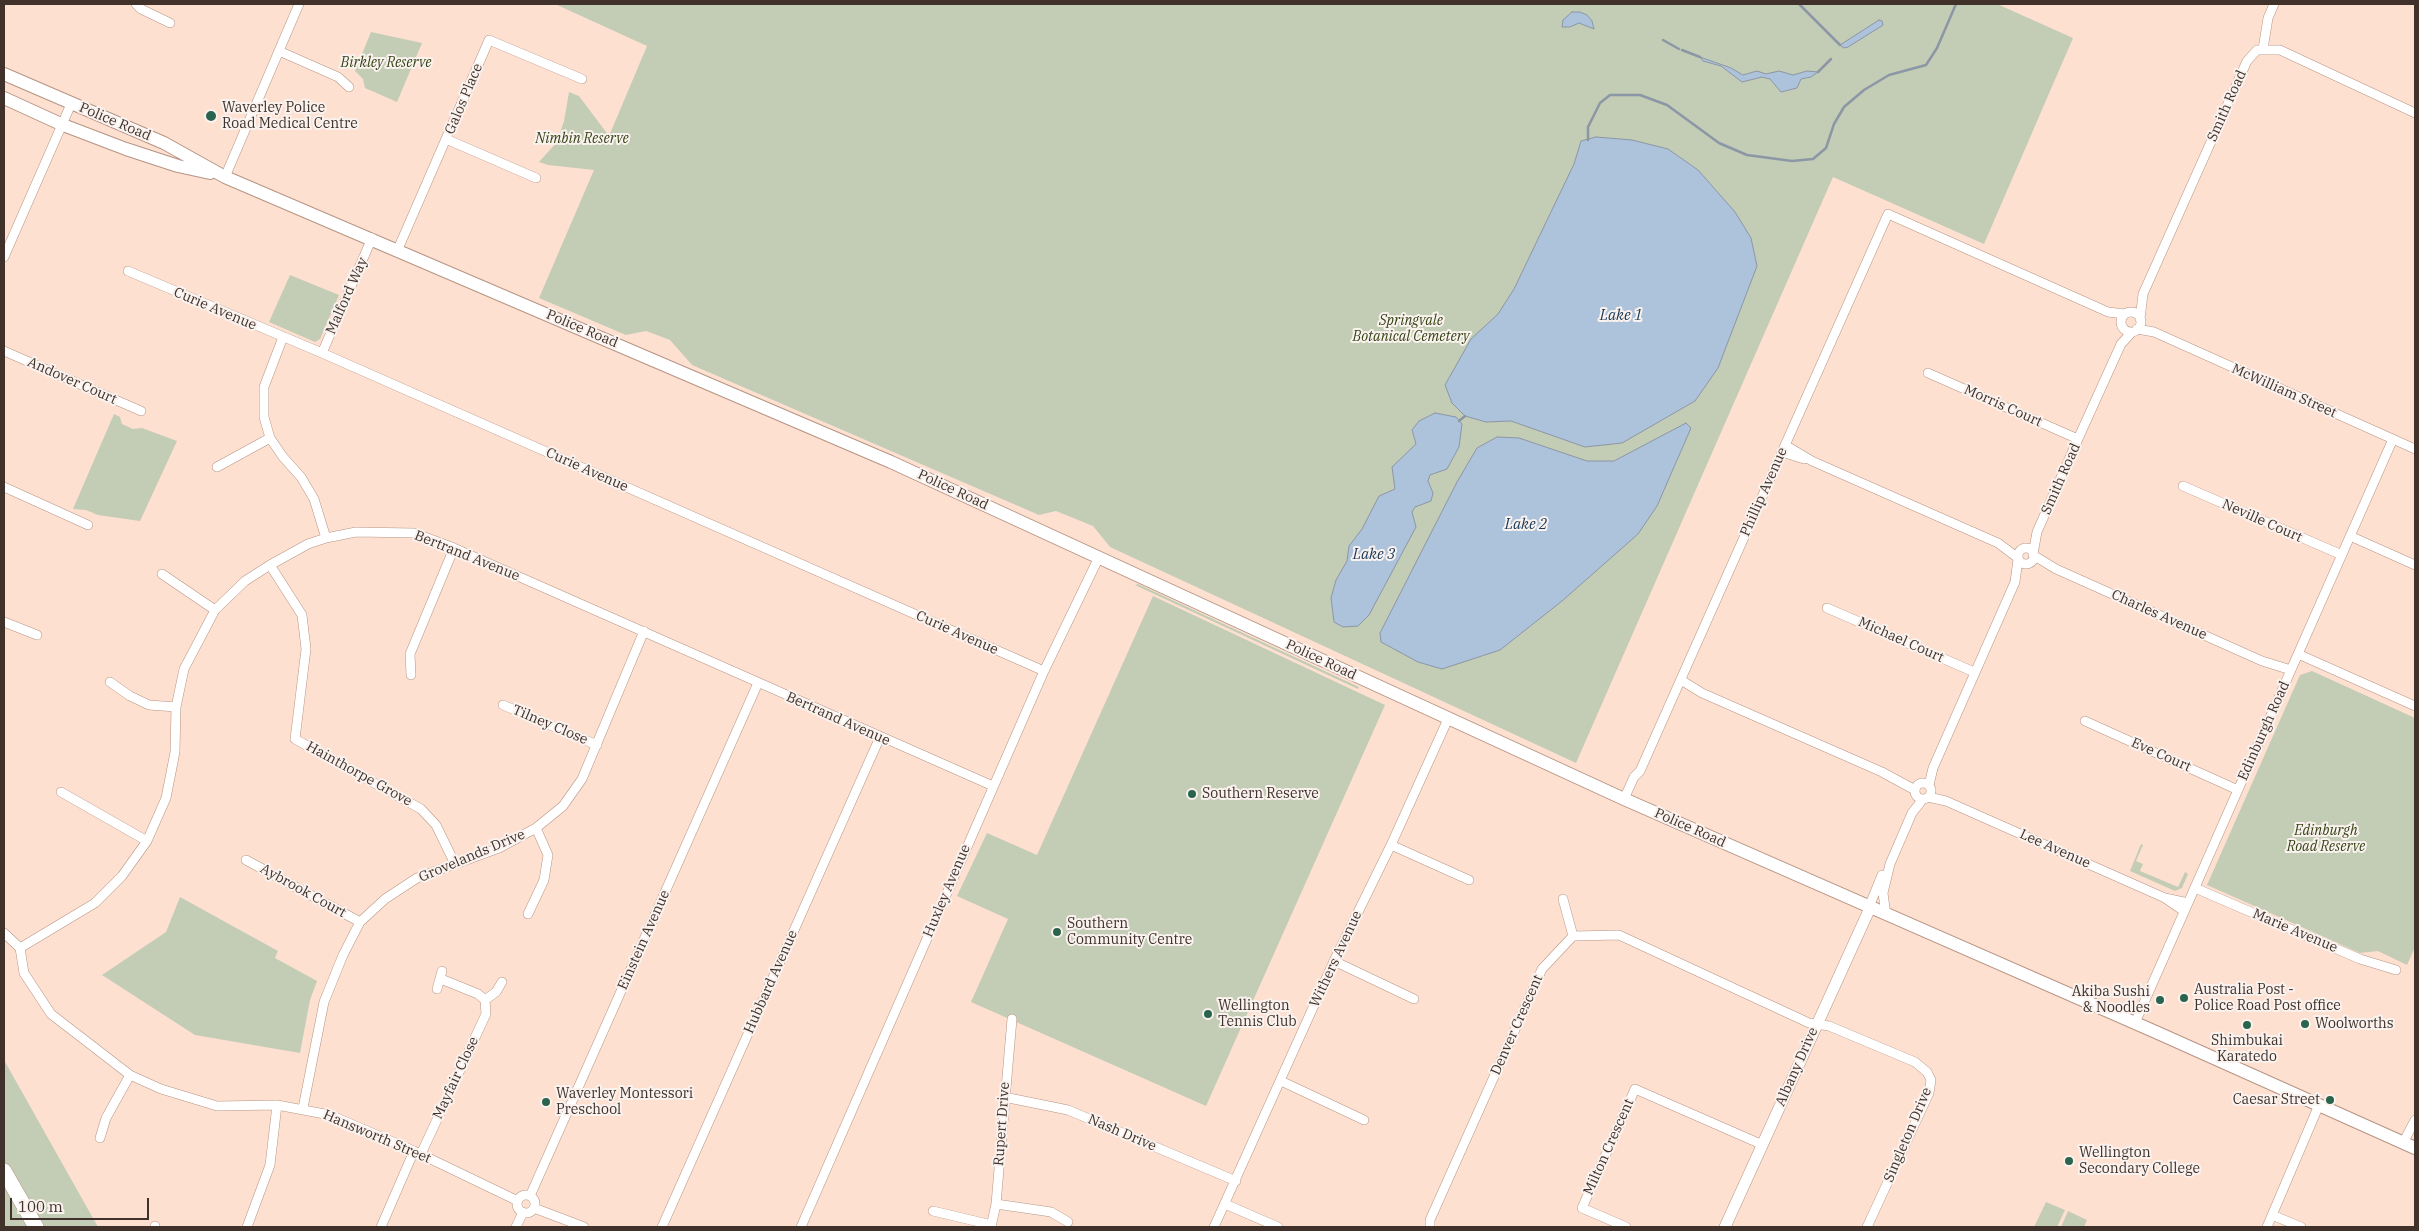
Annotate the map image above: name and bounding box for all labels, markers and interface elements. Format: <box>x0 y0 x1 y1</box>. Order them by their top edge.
park label: Birkley Reserve <box>341 55 431 71</box>
street label: Galos Place <box>442 61 486 137</box>
street label: Smith Road <box>2204 68 2250 144</box>
street label: Police Road <box>77 99 153 145</box>
place label: Waverley Police Road Medical Centre <box>222 100 358 132</box>
marker: Waverley Police Road Medical Centre <box>204 109 218 123</box>
park label: Nimbin Reserve <box>535 131 629 147</box>
street label: Malford Way <box>323 255 371 337</box>
street label: Curie Avenue <box>171 284 259 334</box>
street label: Police Road <box>544 306 620 352</box>
water label: Lake 1 <box>1600 307 1642 325</box>
park label: Springvale Botanical Cemetery <box>1353 313 1469 346</box>
street label: Andover Court <box>25 354 119 408</box>
street label: McWilliam Street <box>2229 360 2339 422</box>
street label: Morris Court <box>1961 381 2045 431</box>
street label: Smith Road <box>2038 441 2084 517</box>
street label: Curie Avenue <box>543 444 631 496</box>
street label: Phillip Avenue <box>1737 445 1791 539</box>
street label: Police Road <box>915 466 991 514</box>
street label: Neville Court <box>2219 496 2305 546</box>
water label: Lake 2 <box>1505 516 1547 534</box>
street label: Bertrand Avenue <box>412 527 522 585</box>
water label: Lake 3 <box>1353 546 1395 564</box>
street label: Charles Avenue <box>2109 586 2209 644</box>
street label: Curie Avenue <box>913 607 1001 659</box>
street label: Michael Court <box>1856 614 1946 666</box>
street label: Police Road <box>1283 636 1359 684</box>
street label: Edinburgh Road <box>2235 679 2293 783</box>
street label: Bertrand Avenue <box>783 689 893 749</box>
street label: Tilney Close <box>510 702 590 748</box>
street label: Eve Court <box>2128 734 2194 776</box>
street label: Hainthorpe Grove <box>303 738 415 810</box>
place label: Southern Reserve <box>1202 786 1319 802</box>
marker: Southern Reserve <box>1186 788 1198 800</box>
street label: Police Road <box>1652 805 1728 851</box>
park label: Edinburgh Road Reserve <box>2287 823 2365 856</box>
street label: Grovelands Drive <box>416 826 528 886</box>
street label: Lee Avenue <box>2017 826 2093 872</box>
street label: Huxley Avenue <box>920 842 974 940</box>
street label: Aybrook Court <box>257 860 349 922</box>
street label: Einstein Avenue <box>614 888 674 992</box>
street label: Marie Avenue <box>2250 906 2340 956</box>
street label: Withers Avenue <box>1306 908 1366 1010</box>
place label: Southern Community Centre <box>1067 916 1192 949</box>
marker: Southern Community Centre <box>1051 926 1063 938</box>
street label: Hubbard Avenue <box>741 928 801 1036</box>
street label: Denver Crescent <box>1487 972 1547 1078</box>
place label: Australia Post - Police Road Post office <box>2194 982 2341 1014</box>
place label: Akiba Sushi & Noodles <box>2072 984 2150 1016</box>
marker: Australia Post - Police Road Post office <box>2178 992 2190 1004</box>
marker: Akiba Sushi & Noodles <box>2154 994 2166 1006</box>
place label: Wellington Tennis Club <box>1218 998 1297 1030</box>
marker: Wellington Tennis Club <box>1202 1008 1214 1020</box>
place label: Woolworths <box>2315 1016 2394 1032</box>
marker: Woolworths <box>2299 1018 2311 1030</box>
marker: Shimbukai Karatedo <box>2241 1019 2253 1031</box>
street label: Albany Drive <box>1772 1025 1822 1109</box>
place label: Shimbukai Karatedo <box>2211 1033 2283 1066</box>
street label: Mayfair Close <box>430 1034 482 1122</box>
street label: Rupert Drive <box>991 1081 1013 1167</box>
street label: Singleton Drive <box>1880 1085 1936 1185</box>
place label: Waverley Montessori Preschool <box>556 1086 693 1118</box>
place label: Caesar Street <box>2233 1092 2320 1108</box>
marker: Caesar Street <box>2324 1094 2336 1106</box>
marker: Waverley Montessori Preschool <box>540 1096 552 1108</box>
street label: Milton Crescent <box>1580 1096 1638 1198</box>
street label: Hansworth Street <box>320 1107 434 1167</box>
street label: Nash Drive <box>1085 1111 1159 1155</box>
place label: Wellington Secondary College <box>2079 1145 2200 1178</box>
marker: Wellington Secondary College <box>2063 1155 2075 1167</box>
scale bar <box>12 1188 151 1220</box>
text: 100 m <box>18 1197 63 1216</box>

